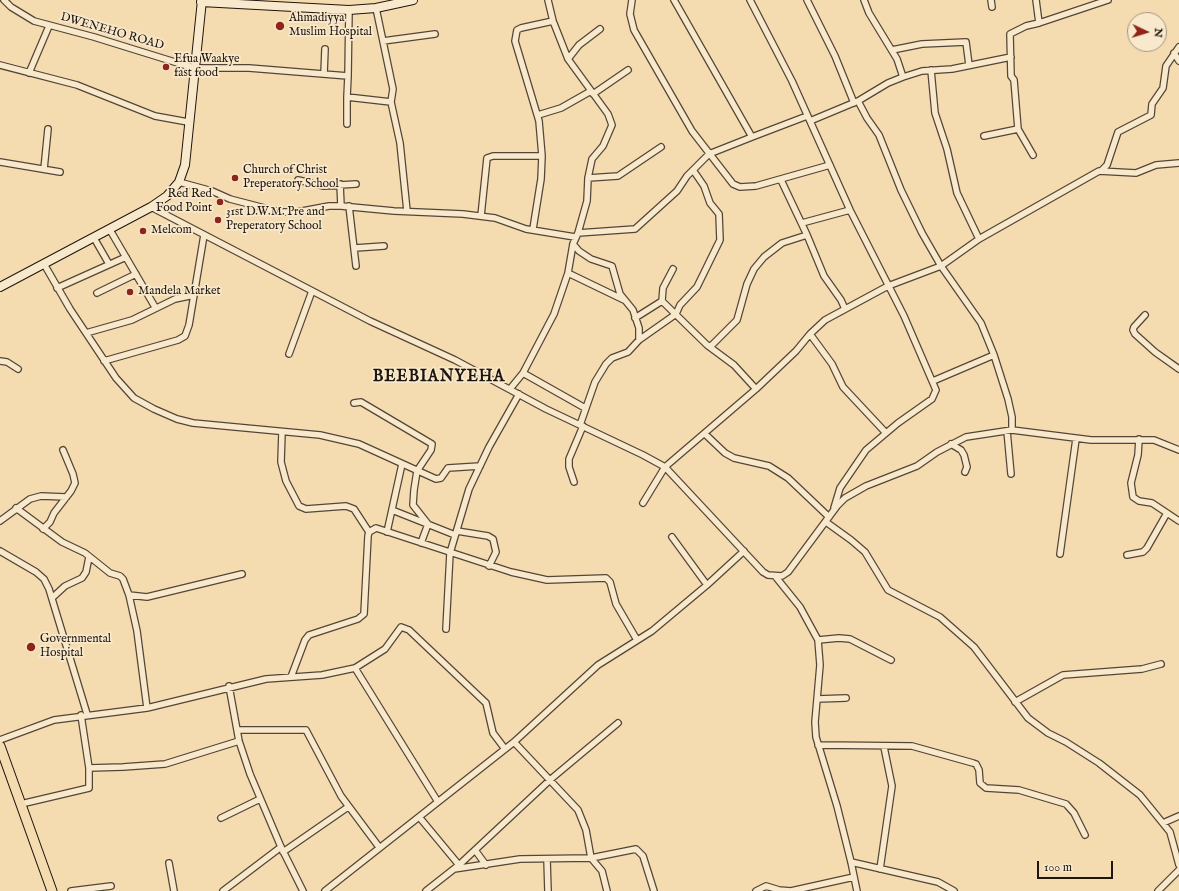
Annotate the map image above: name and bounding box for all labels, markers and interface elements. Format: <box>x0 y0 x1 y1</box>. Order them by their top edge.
street label: DWENEHO ROAD <box>59 10 165 54</box>
place label: Ahmadiyya Muslim Hospital <box>289 12 372 40</box>
north arrow <box>1127 12 1167 52</box>
marker: Ahmadiyya Muslim Hospital <box>274 20 286 32</box>
text: N <box>1151 28 1165 38</box>
place label: Efua Waakye fast food <box>174 53 239 81</box>
marker: Efua Waakye fast food <box>161 62 171 72</box>
place label: Church of Christ Preperatory School <box>243 164 339 192</box>
marker: Church of Christ Preperatory School <box>230 173 240 183</box>
place label: Red Red Food Point <box>156 188 212 216</box>
marker: Red Red Food Point <box>215 197 225 207</box>
place label: 31st D.W.M. Pre and Preperatory School <box>226 206 325 234</box>
marker: 31st D.W.M. Pre and Preperatory School <box>213 215 223 225</box>
place label: Melcom <box>151 224 192 238</box>
marker: Melcom <box>138 226 148 236</box>
place label: Mandela Market <box>138 285 221 299</box>
marker: Mandela Market <box>125 287 135 297</box>
district label: BEEBIANYEHA <box>373 368 505 388</box>
place label: Governmental Hospital <box>40 633 111 661</box>
marker: Governmental Hospital <box>25 641 37 653</box>
scale bar <box>1039 853 1115 879</box>
text: 100 m <box>1044 860 1072 875</box>

